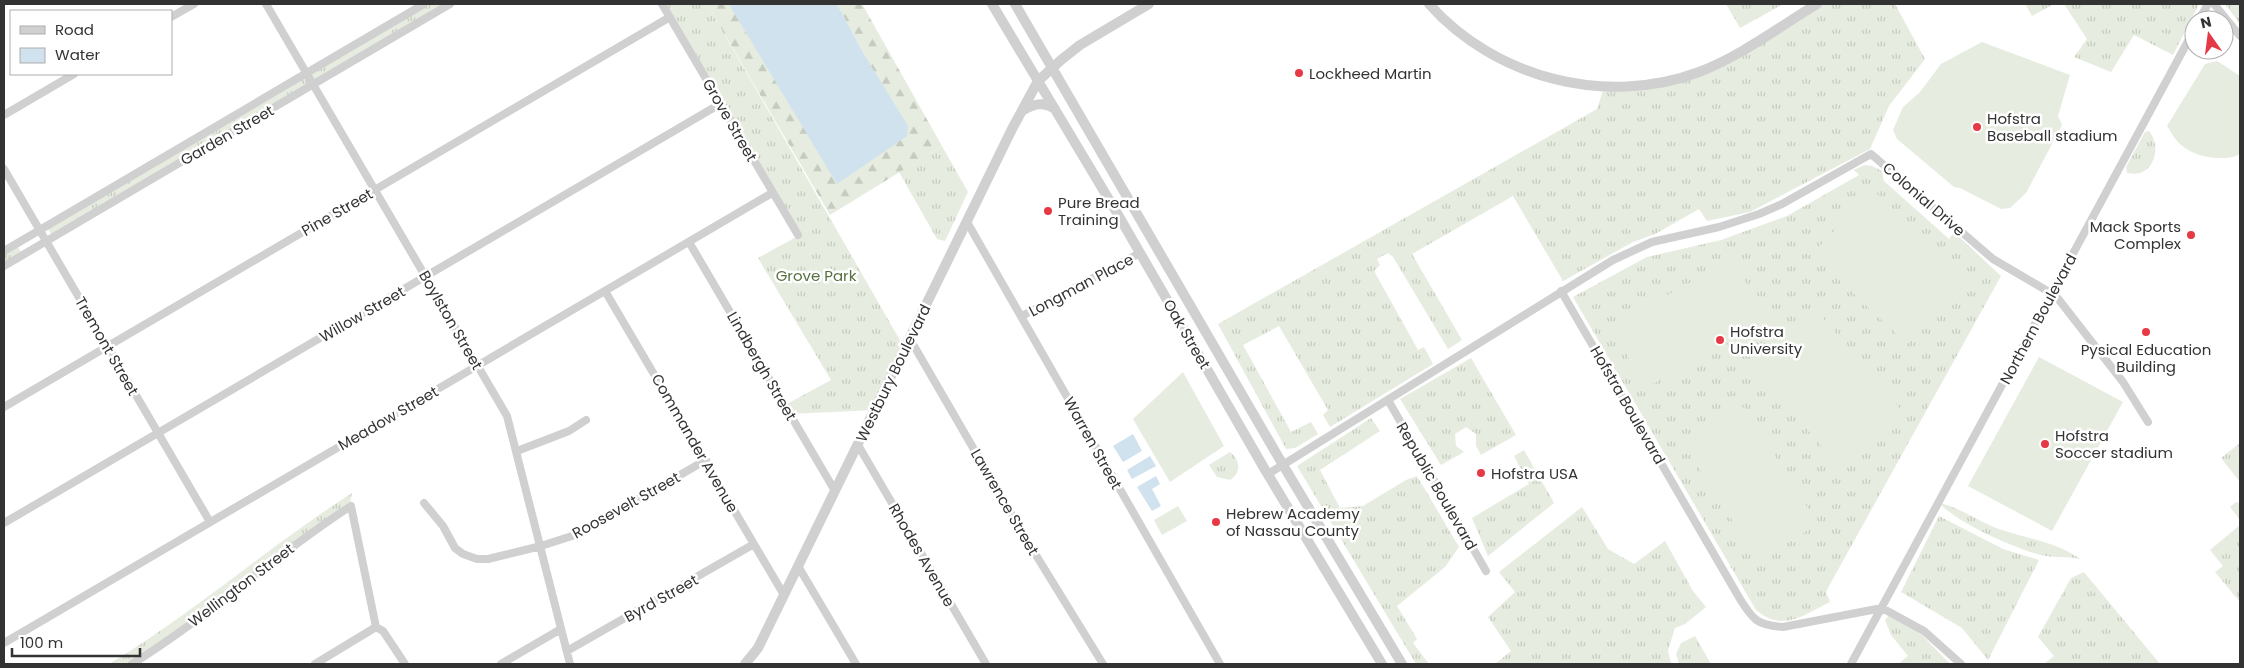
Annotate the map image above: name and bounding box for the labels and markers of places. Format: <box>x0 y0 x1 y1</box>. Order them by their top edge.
place label: Lockheed Martin <box>1309 63 1432 84</box>
marker: Lockheed Martin <box>1293 67 1305 79</box>
place label: Hofstra Baseball stadium <box>1987 108 2117 146</box>
marker: Hofstra Baseball stadium <box>1971 121 1983 133</box>
place label: Pure Bread Training <box>1058 192 1140 230</box>
marker: Pure Bread Training <box>1042 205 1054 217</box>
place label: Mack Sports Complex <box>2090 216 2181 254</box>
marker: Mack Sports Complex <box>2185 229 2197 241</box>
place label: Hofstra University <box>1730 321 1803 359</box>
marker: Pysical Education Building <box>2140 326 2152 338</box>
marker: Hofstra University <box>1714 334 1726 346</box>
place label: Pysical Education Building <box>2081 339 2211 377</box>
place label: Hofstra Soccer stadium <box>2055 425 2173 463</box>
marker: Hofstra Soccer stadium <box>2039 438 2051 450</box>
place label: Hofstra USA <box>1491 463 1578 484</box>
marker: Hofstra USA <box>1475 467 1487 479</box>
place label: Hebrew Academy of Nassau County <box>1226 503 1360 541</box>
marker: Hebrew Academy of Nassau County <box>1210 516 1222 528</box>

